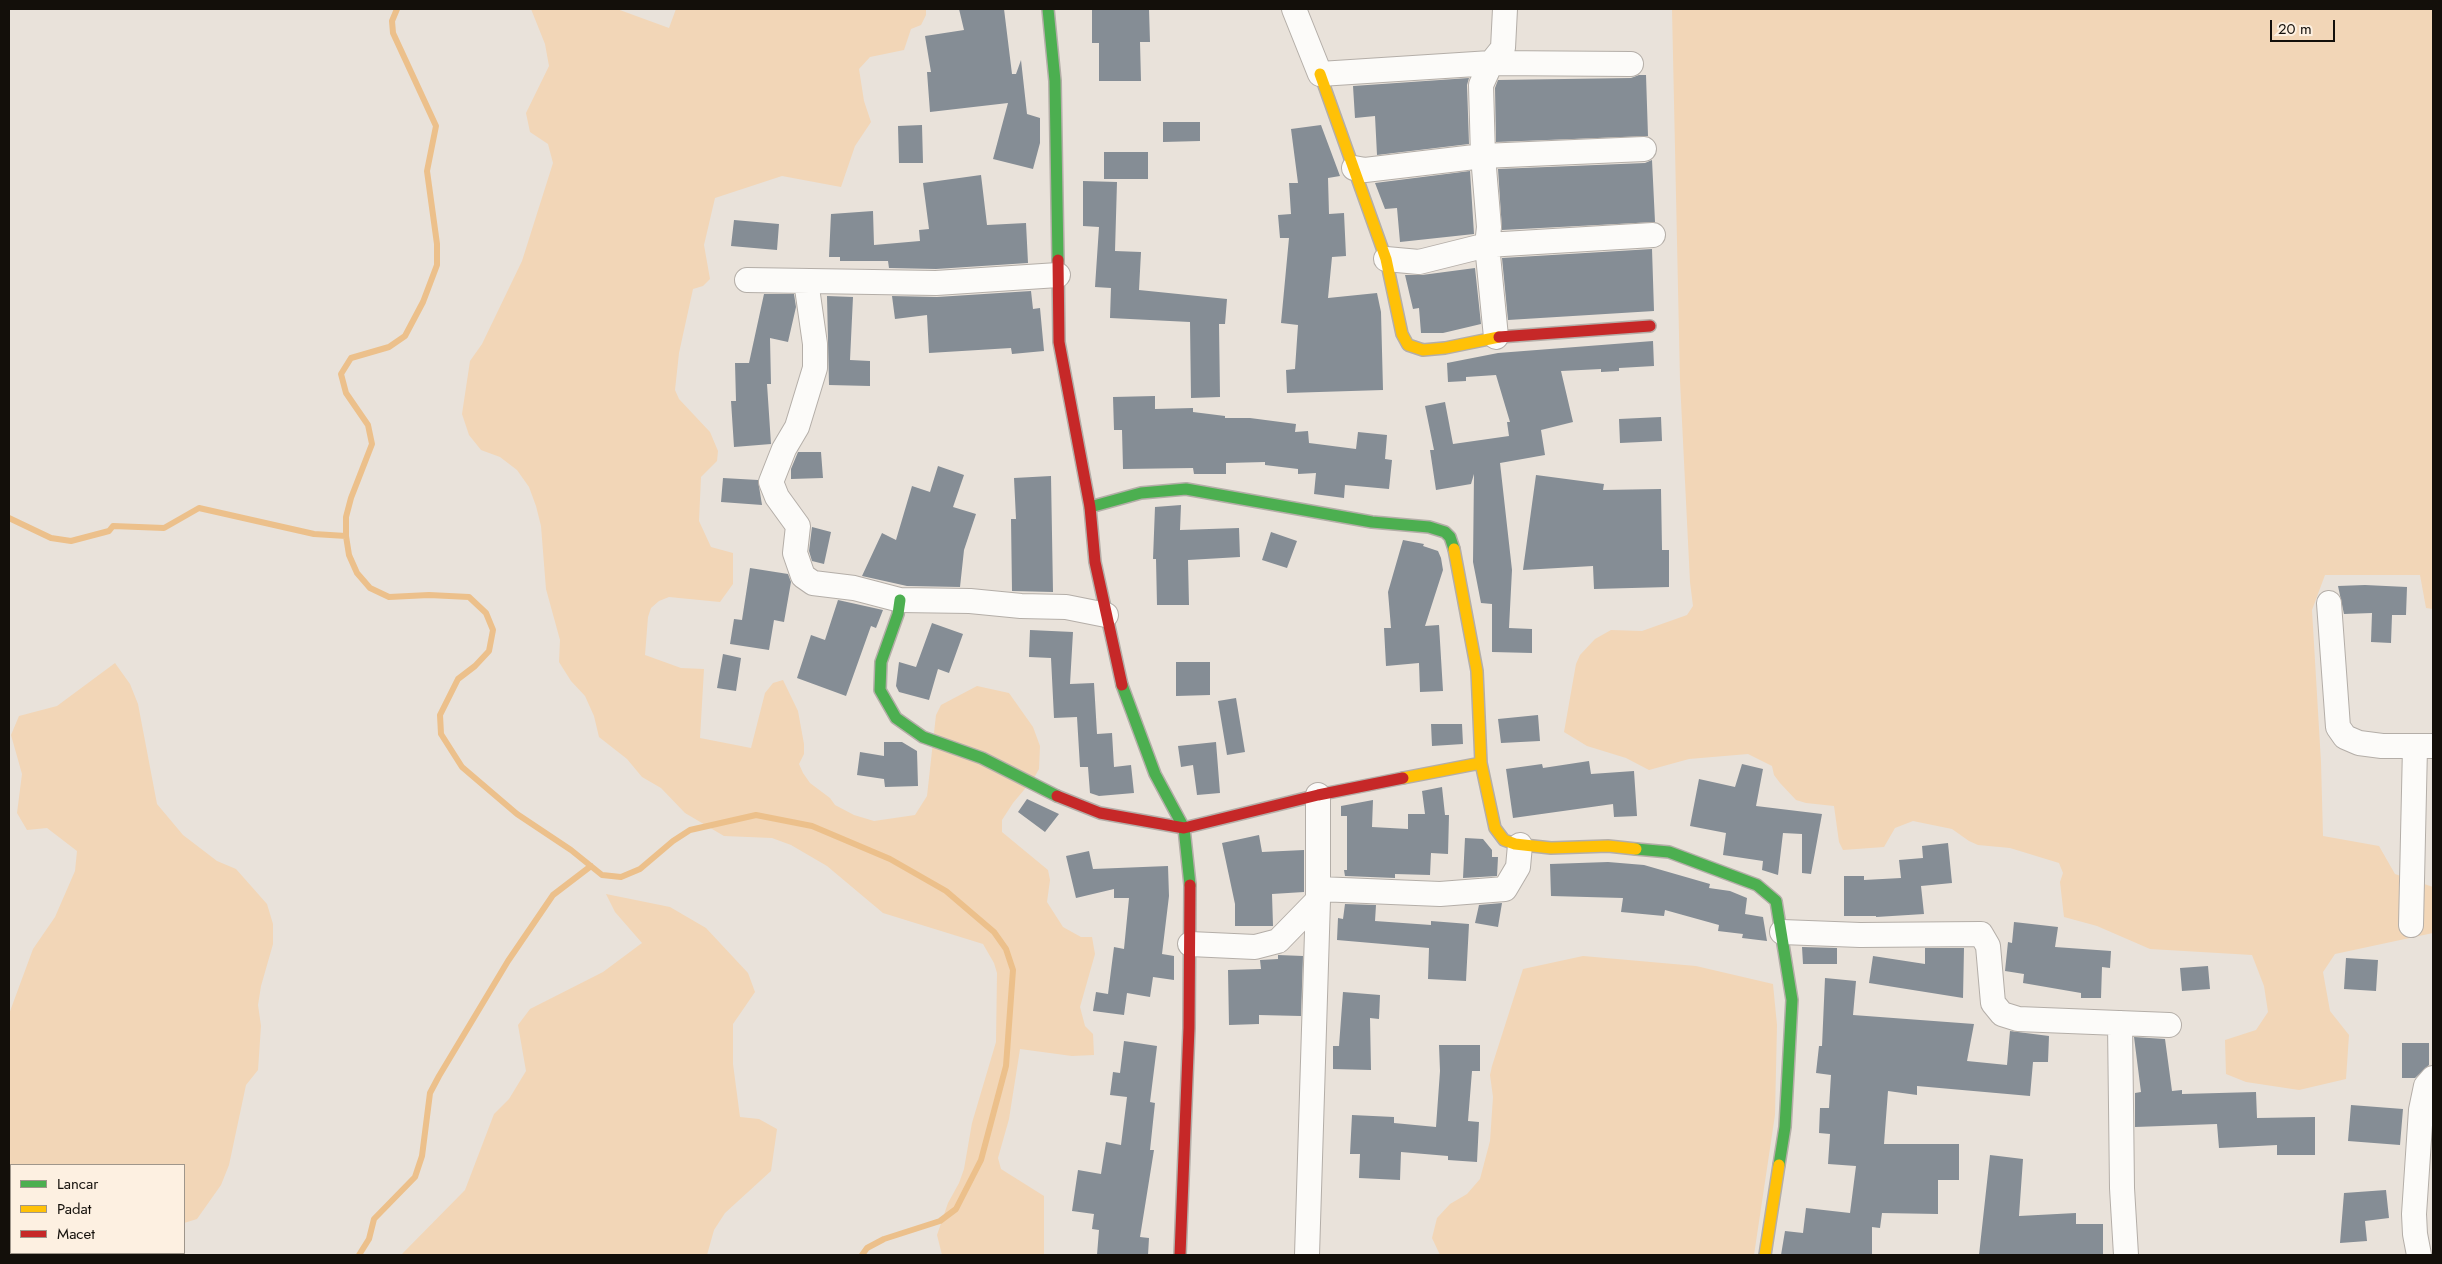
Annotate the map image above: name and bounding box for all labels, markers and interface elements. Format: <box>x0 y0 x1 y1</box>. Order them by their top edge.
scale bar <box>2272 10 2337 42</box>
text: 20 m <box>2278 18 2312 40</box>
legend <box>10 1164 185 1254</box>
text: Lancar <box>57 1173 98 1195</box>
text: Padat <box>57 1198 91 1220</box>
text: Macet <box>57 1223 95 1245</box>

